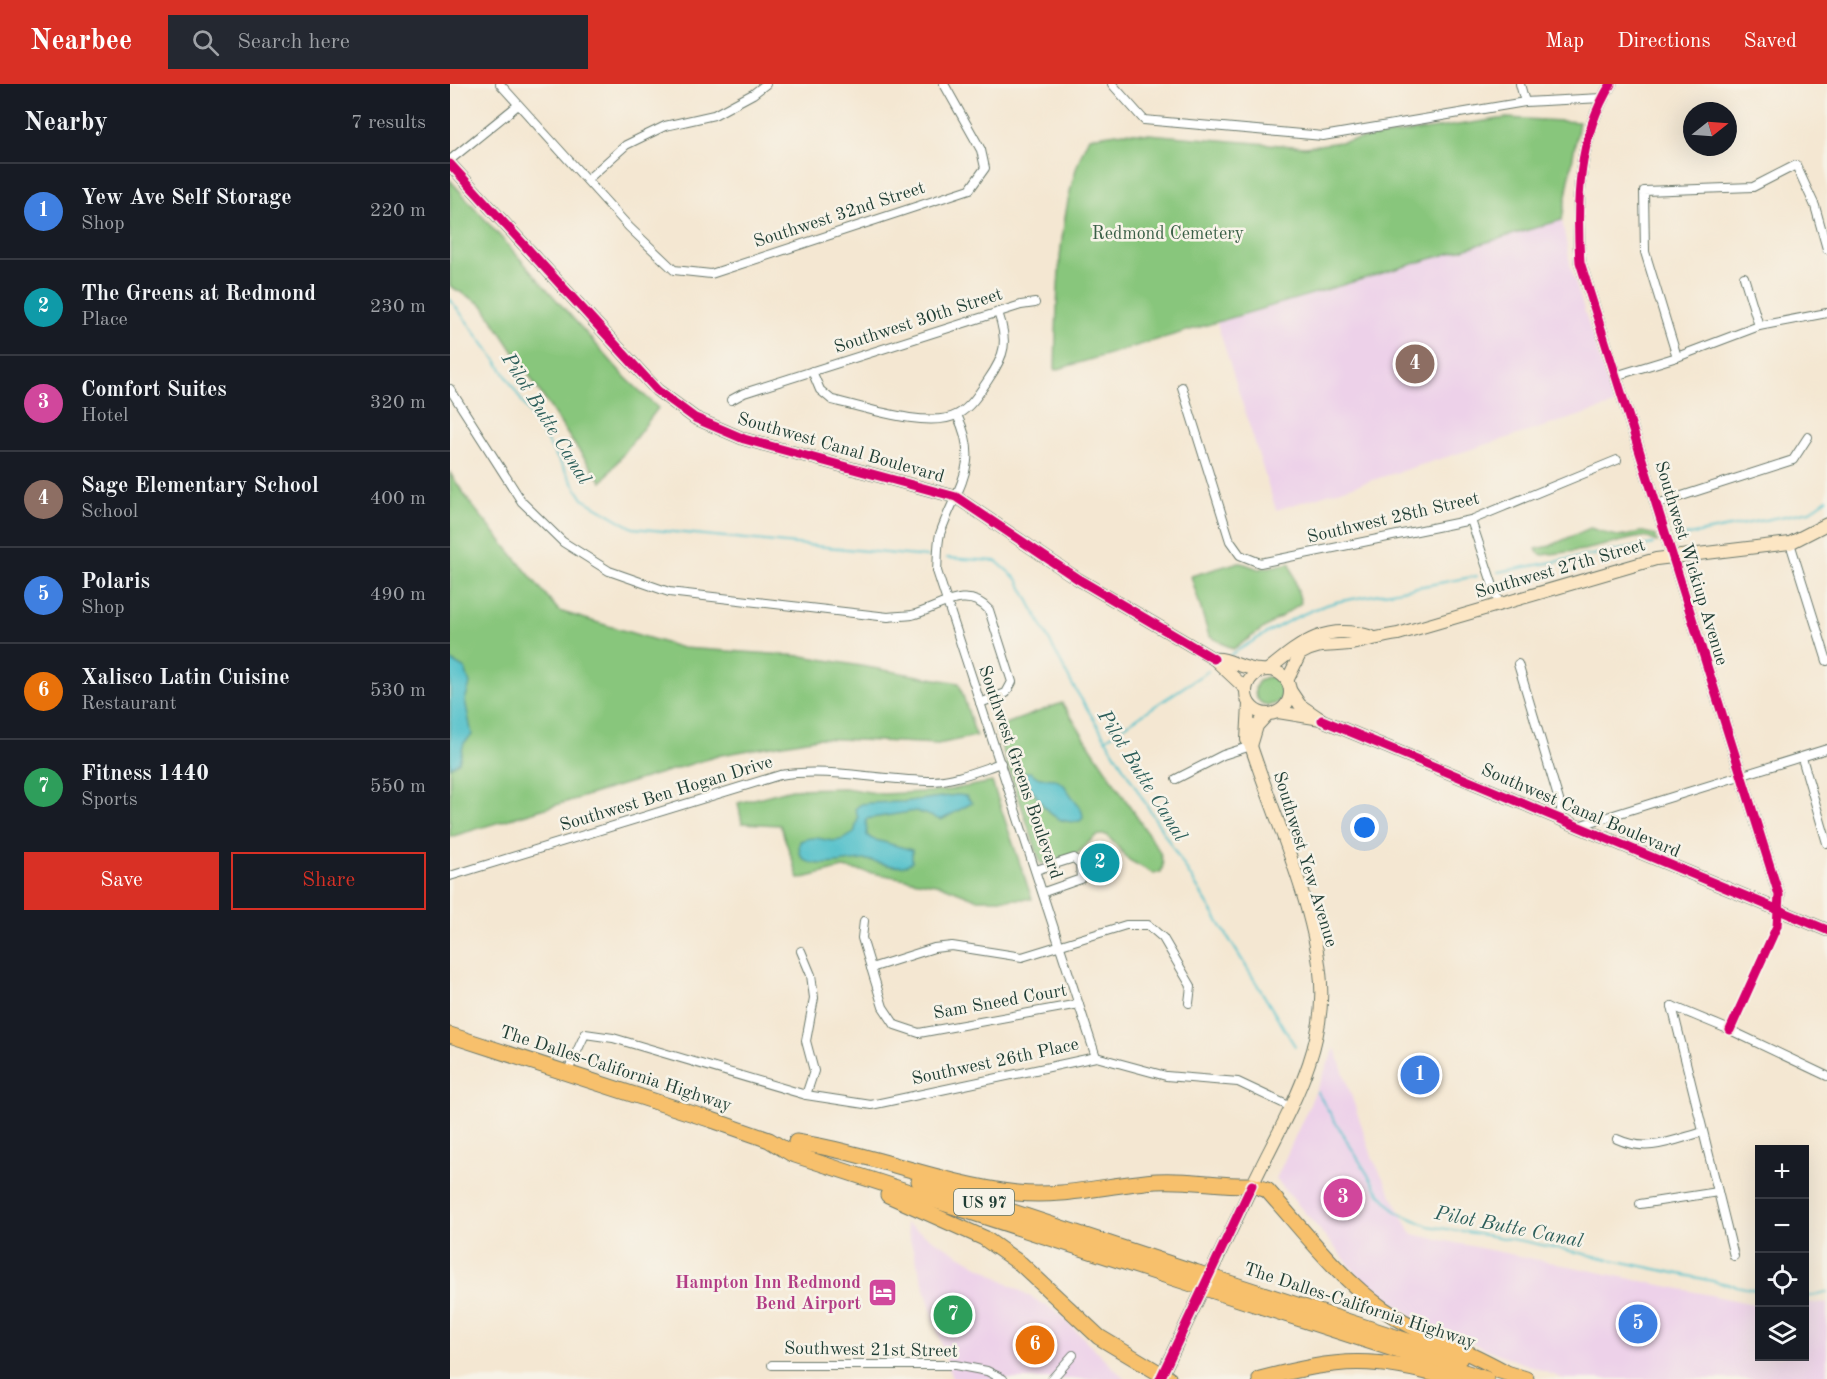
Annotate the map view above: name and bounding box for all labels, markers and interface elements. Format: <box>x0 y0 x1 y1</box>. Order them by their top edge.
search box <box>168 15 588 69</box>
icon: search <box>189 26 222 59</box>
text: Nearbee <box>30 28 132 56</box>
text: Search here <box>237 31 350 53</box>
text: Map <box>1545 31 1584 52</box>
text: Directions <box>1617 31 1711 52</box>
text: Saved <box>1744 31 1797 52</box>
north arrow <box>1683 102 1737 156</box>
text: Nearby <box>24 110 108 136</box>
text: 7 results <box>351 113 426 133</box>
street label: Southwest 32nd Street <box>751 179 927 251</box>
text: Yew Ave Self Storage <box>81 187 292 209</box>
text: 1 <box>38 201 49 221</box>
text: 220 m <box>370 201 426 221</box>
text: Shop <box>81 214 125 234</box>
park label: Redmond Cemetery <box>1092 225 1245 243</box>
text: The Greens at Redmond <box>81 283 316 305</box>
street label: Southwest 30th Street <box>832 285 1005 357</box>
text: 2 <box>38 297 49 317</box>
text: 230 m <box>370 297 426 317</box>
text: Place <box>81 310 128 330</box>
pin: 4 <box>1396 342 1434 386</box>
water label: Pilot Butte Canal <box>496 349 594 488</box>
text: Comfort Suites <box>81 379 227 401</box>
text: 3 <box>38 393 49 413</box>
text: 320 m <box>370 393 426 413</box>
text: Hotel <box>81 406 128 426</box>
street label: Southwest Canal Boulevard <box>735 410 946 486</box>
street label: Southwest Wickiup Avenue <box>1651 459 1731 668</box>
text: Sage Elementary School <box>81 475 319 497</box>
text: 4 <box>38 489 49 509</box>
text: 400 m <box>370 489 426 509</box>
street label: Southwest 28th Street <box>1305 489 1481 547</box>
text: School <box>81 502 138 522</box>
street label: Southwest 27th Street <box>1473 536 1647 602</box>
text: Polaris <box>81 571 150 593</box>
text: 5 <box>38 585 49 605</box>
text: 490 m <box>370 585 426 605</box>
text: Shop <box>81 598 125 618</box>
street label: Southwest Greens Boulevard <box>975 663 1065 881</box>
text: Xalisco Latin Cuisine <box>81 667 290 689</box>
text: 6 <box>38 681 49 701</box>
text: 530 m <box>370 681 426 701</box>
text: Restaurant <box>81 694 177 714</box>
water label: Pilot Butte Canal <box>1092 706 1190 845</box>
street label: Southwest Ben Hogan Drive <box>558 753 775 835</box>
street label: Southwest Canal Boulevard <box>1478 761 1683 861</box>
text: Fitness 1440 <box>81 763 209 785</box>
street label: Southwest Yew Avenue <box>1270 769 1340 949</box>
text: 7 <box>38 777 49 797</box>
text: 550 m <box>370 777 426 797</box>
text: Sports <box>81 790 138 810</box>
your location <box>1350 813 1379 842</box>
pin: 2 <box>1080 840 1120 886</box>
button: Save <box>24 852 219 910</box>
button: Share <box>231 852 426 910</box>
street label: Sam Sneed Court <box>932 981 1068 1023</box>
street label: The Dalles-California Highway <box>497 1023 734 1115</box>
street label: Southwest 26th Place <box>910 1035 1080 1089</box>
pin: 1 <box>1400 1052 1440 1098</box>
map controls <box>1755 1145 1809 1361</box>
button: + <box>1755 1145 1809 1199</box>
pin: 3 <box>1324 1176 1362 1220</box>
road number: US 97 <box>954 1189 1014 1215</box>
button: − <box>1755 1199 1809 1253</box>
water label: Pilot Butte Canal <box>1432 1204 1585 1252</box>
button: locate <box>1755 1253 1809 1307</box>
street label: The Dalles-California Highway <box>1241 1260 1478 1352</box>
place label: Hampton Inn Redmond Bend Airport <box>675 1274 861 1313</box>
hotel icon: Hampton Inn Redmond Bend Airport <box>866 1276 898 1308</box>
pin: 7 <box>934 1292 972 1338</box>
pin: 5 <box>1618 1302 1658 1346</box>
button: layers <box>1755 1307 1809 1361</box>
pin: 6 <box>1016 1322 1054 1368</box>
street label: Southwest 21st Street <box>784 1339 958 1361</box>

